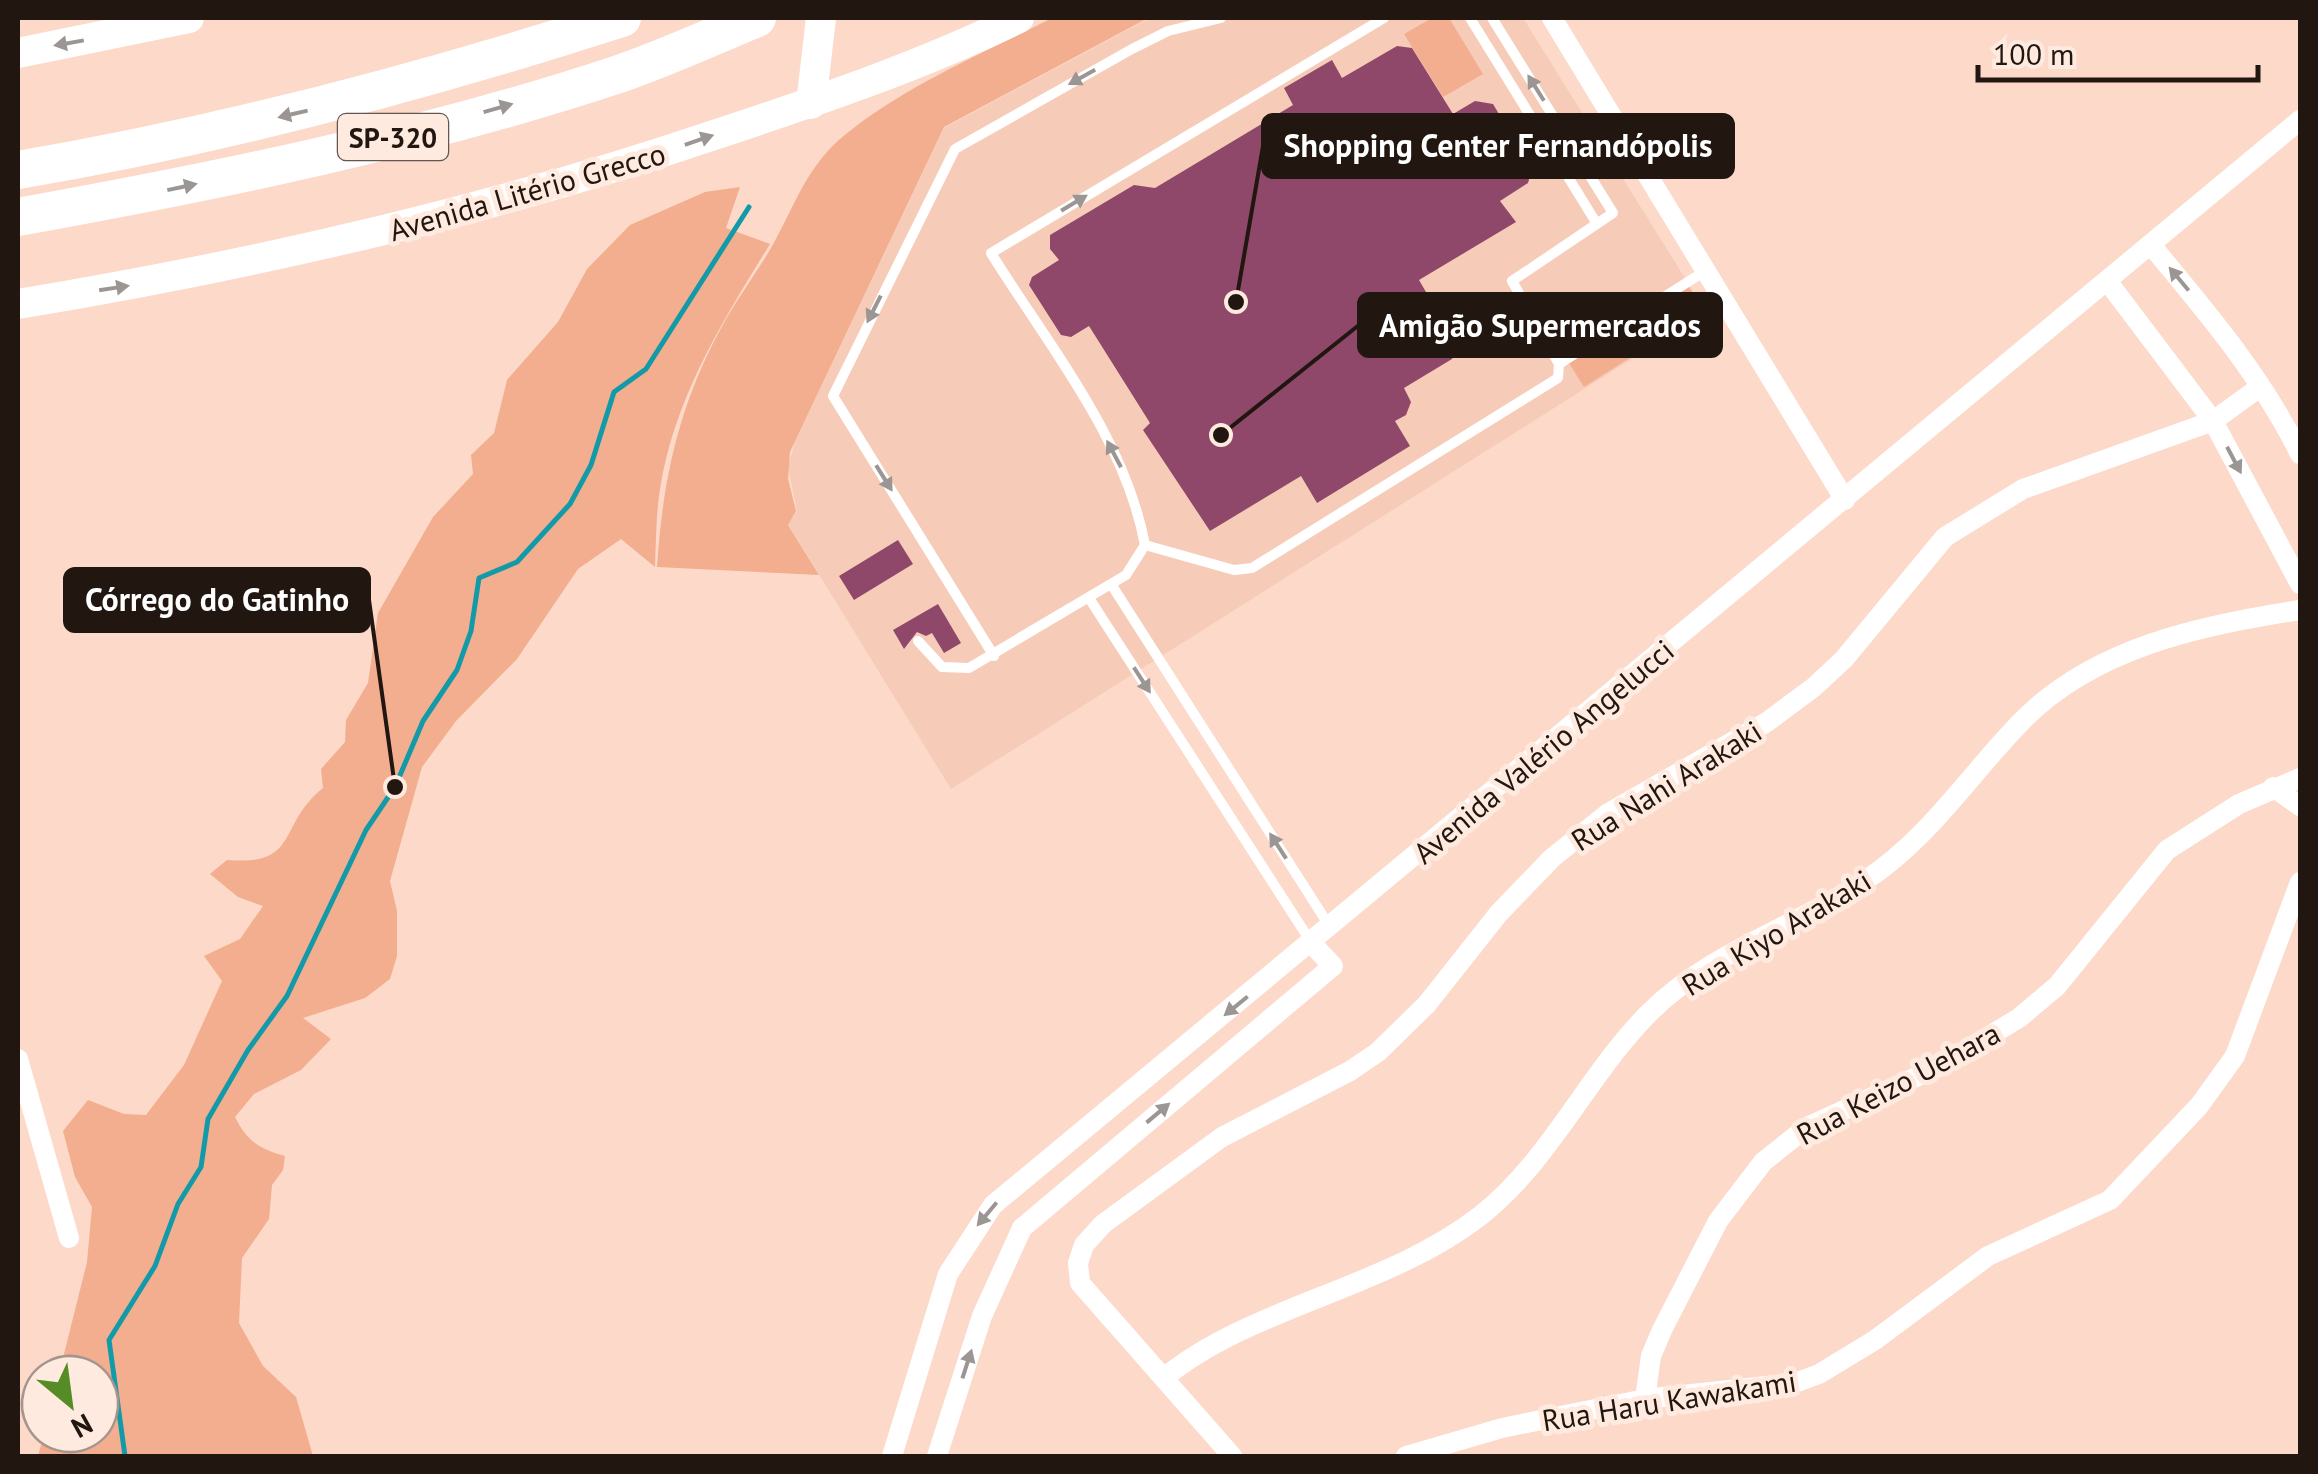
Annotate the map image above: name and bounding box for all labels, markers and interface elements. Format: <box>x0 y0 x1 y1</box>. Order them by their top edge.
scale bar <box>1978 20 2258 82</box>
text: 100 m <box>1993 34 2074 73</box>
one-way arrow <box>53 36 84 51</box>
one-way arrow <box>1067 68 1096 85</box>
one-way arrow <box>1528 74 1545 102</box>
one-way arrow <box>483 100 513 115</box>
one-way arrow <box>277 107 308 122</box>
road number: SP-320 <box>338 114 448 160</box>
callout: Shopping Center Fernandópolis <box>1263 115 1733 177</box>
text: Shopping Center Fernandópolis <box>1284 124 1712 166</box>
one-way arrow <box>685 132 715 147</box>
street label: Avenida Litério Grecco <box>384 133 670 249</box>
one-way arrow <box>167 179 198 194</box>
one-way arrow <box>1060 195 1088 212</box>
one-way arrow <box>2169 266 2190 291</box>
one-way arrow <box>98 280 130 295</box>
callout: Amigão Supermercados <box>1359 294 1721 356</box>
one-way arrow <box>866 295 883 324</box>
text: Amigão Supermercados <box>1379 304 1701 346</box>
one-way arrow <box>1106 440 1123 468</box>
one-way arrow <box>2225 445 2242 474</box>
one-way arrow <box>874 465 893 492</box>
callout: Córrego do Gatinho <box>65 569 369 631</box>
text: Córrego do Gatinho <box>85 578 349 620</box>
street label: Avenida Valério Angelucci <box>1404 630 1682 872</box>
one-way arrow <box>1132 666 1150 694</box>
street label: Rua Nahi Arakaki <box>1563 711 1769 859</box>
one-way arrow <box>1269 832 1287 859</box>
street label: Rua Kiyo Arakaki <box>1674 860 1878 1004</box>
one-way arrow <box>1224 994 1249 1016</box>
street label: Rua Keizo Uehara <box>1790 1013 2006 1153</box>
one-way arrow <box>1145 1103 1170 1124</box>
one-way arrow <box>977 1201 998 1226</box>
one-way arrow <box>960 1348 975 1378</box>
north arrow <box>20 1354 120 1454</box>
street label: Rua Haru Kawakami <box>1539 1361 1799 1439</box>
text: N <box>65 1406 99 1447</box>

